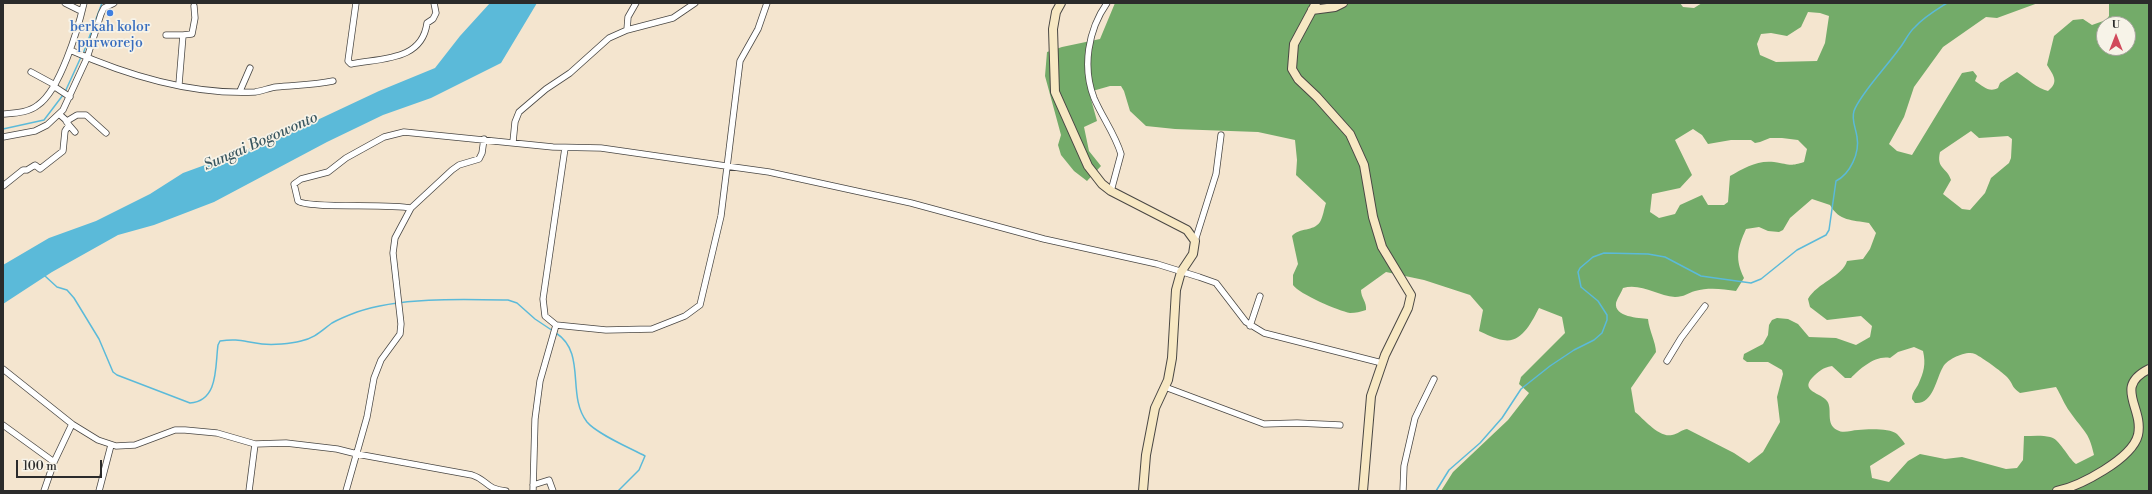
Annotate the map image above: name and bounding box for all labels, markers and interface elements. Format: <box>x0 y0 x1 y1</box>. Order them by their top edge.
marker: berkah kolor purworejo <box>105 8 115 18</box>
north arrow <box>2096 16 2136 56</box>
text: U <box>2112 18 2120 32</box>
place label: berkah kolor purworejo <box>70 20 150 52</box>
water label: Sungai Bogowonto <box>201 109 321 175</box>
scale bar <box>18 452 104 478</box>
text: 100 m <box>23 459 57 474</box>

